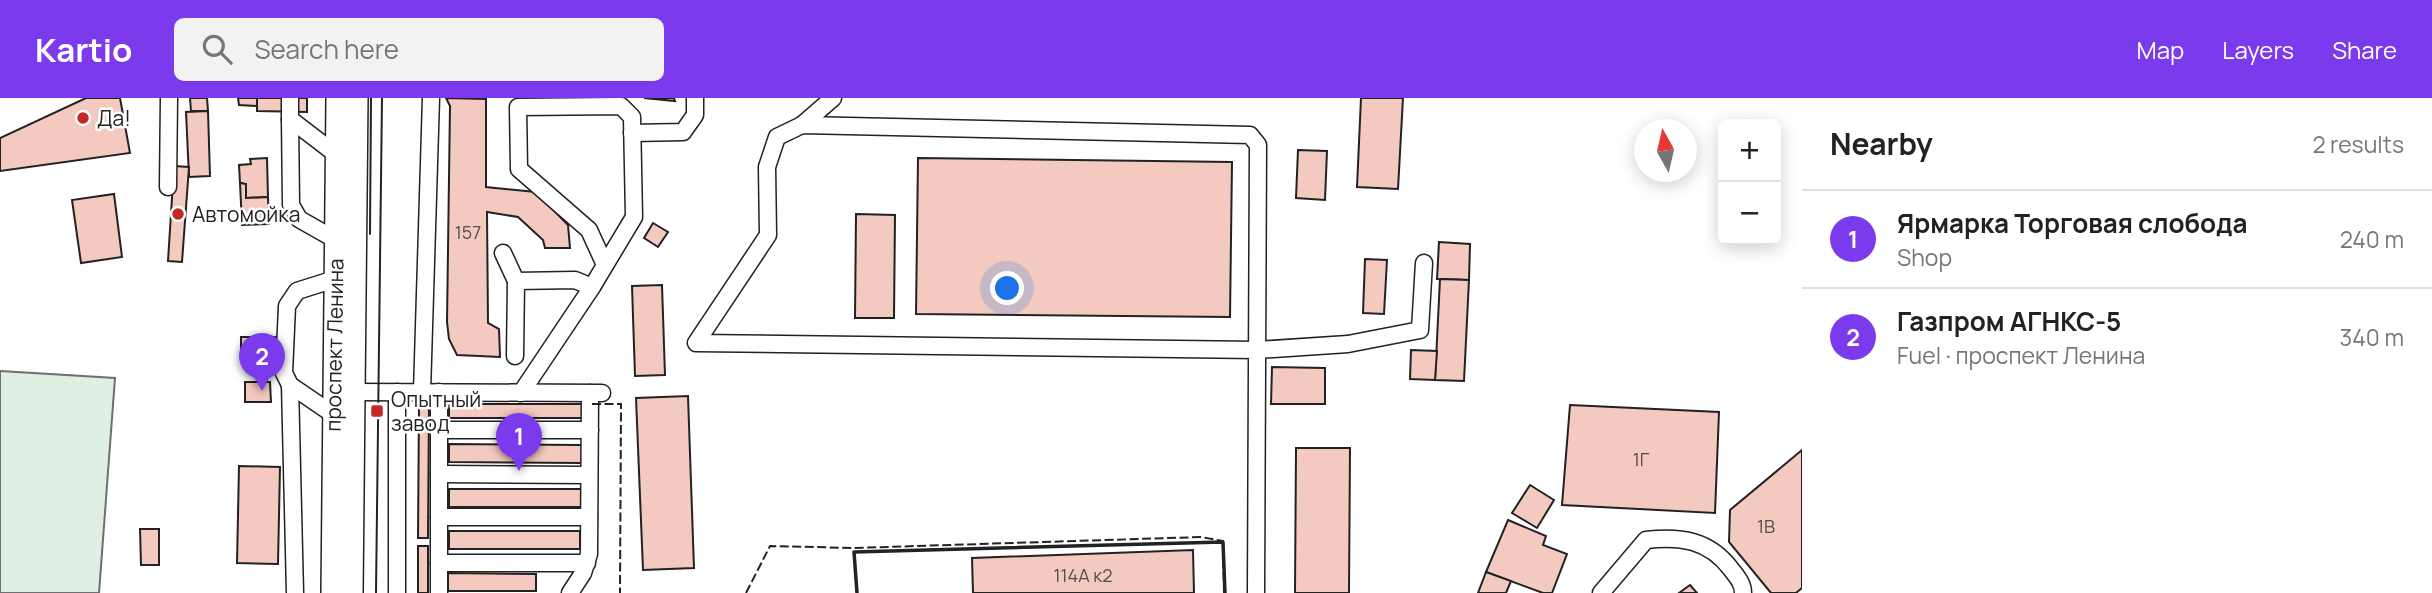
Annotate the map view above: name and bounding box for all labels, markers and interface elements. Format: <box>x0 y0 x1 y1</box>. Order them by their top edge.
search box <box>174 18 664 81</box>
text: Kartio <box>35 27 132 72</box>
icon: search <box>198 30 236 68</box>
text: Search here <box>254 31 399 67</box>
text: Map <box>2137 33 2184 66</box>
text: Layers <box>2222 33 2294 66</box>
text: Share <box>2332 33 2397 66</box>
place label: Да! <box>97 104 131 132</box>
marker: Да! <box>75 110 91 126</box>
north arrow <box>1634 119 1697 182</box>
map controls <box>1718 119 1781 245</box>
button: + <box>1718 119 1781 182</box>
text: Nearby <box>1830 123 1933 164</box>
text: 2 results <box>2312 128 2404 160</box>
button: − <box>1718 182 1781 245</box>
place label: Автомойка <box>192 200 300 228</box>
text: Ярмарка Торговая слобода <box>1897 205 2248 241</box>
marker: Автомойка <box>170 206 186 222</box>
house number: 157 <box>455 220 481 244</box>
text: 1 <box>1848 223 1858 255</box>
text: 240 m <box>2340 223 2404 255</box>
text: Shop <box>1897 241 1952 273</box>
street label: проспект Ленина <box>318 258 350 432</box>
your location <box>990 271 1024 305</box>
text: Газпром АГНКС-5 <box>1897 303 2121 339</box>
text: 2 <box>1846 321 1860 353</box>
text: 340 m <box>2340 321 2404 353</box>
pin: 2 <box>239 333 285 391</box>
text: Fuel · проспект Ленина <box>1897 339 2145 371</box>
place label: Опытный завод <box>391 385 481 437</box>
marker: Опытный завод <box>369 403 385 419</box>
pin: 1 <box>496 413 542 471</box>
house number: 1Г <box>1633 447 1650 471</box>
house number: 1В <box>1757 514 1775 538</box>
house number: 114А к2 <box>1053 563 1113 587</box>

